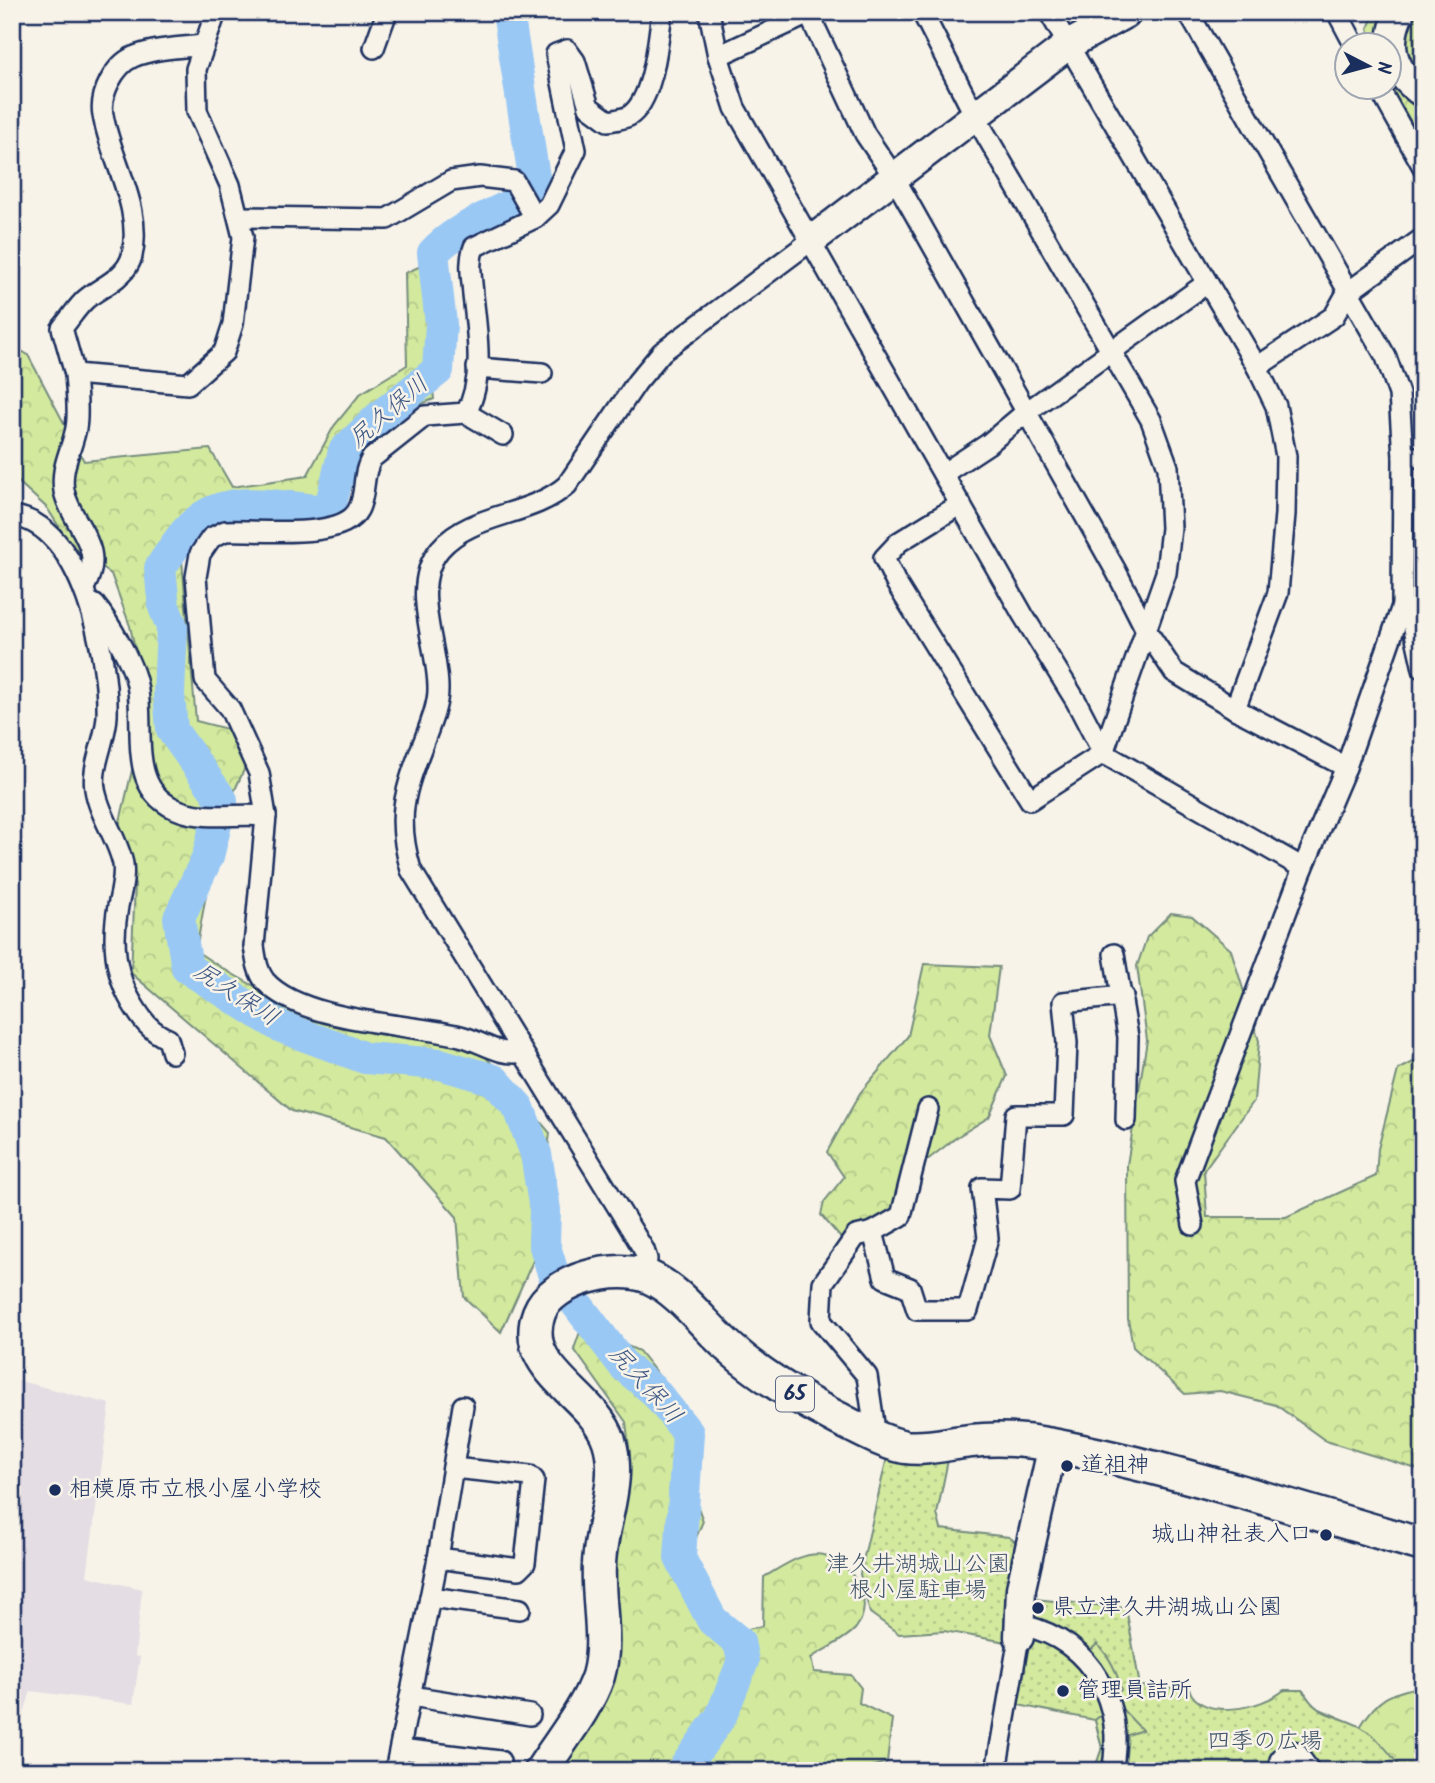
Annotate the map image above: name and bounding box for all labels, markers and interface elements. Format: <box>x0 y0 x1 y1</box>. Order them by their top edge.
north arrow <box>1334 32 1404 102</box>
text: N <box>1367 60 1398 75</box>
water label: 尻久保川 <box>340 366 438 458</box>
water label: 尻久保川 <box>185 953 287 1037</box>
water label: 尻久保川 <box>598 1336 692 1434</box>
road number: 65 <box>776 1376 814 1412</box>
place label: 道祖神 <box>1081 1448 1150 1484</box>
marker: 道祖神 <box>1059 1458 1075 1474</box>
place label: 相模原市立根小屋小学校 <box>69 1472 322 1508</box>
marker: 相模原市立根小屋小学校 <box>47 1482 63 1498</box>
place label: 城山神社表入口 <box>1151 1517 1312 1553</box>
marker: 城山神社表入口 <box>1318 1527 1334 1543</box>
park label: 津久井湖城山公園 根小屋駐車場 <box>826 1547 1010 1609</box>
place label: 県立津久井湖城山公園 <box>1052 1590 1282 1626</box>
marker: 県立津久井湖城山公園 <box>1030 1600 1046 1616</box>
place label: 管理員詰所 <box>1077 1673 1192 1709</box>
marker: 管理員詰所 <box>1055 1683 1071 1699</box>
park label: 四季の広場 <box>1208 1724 1323 1760</box>

